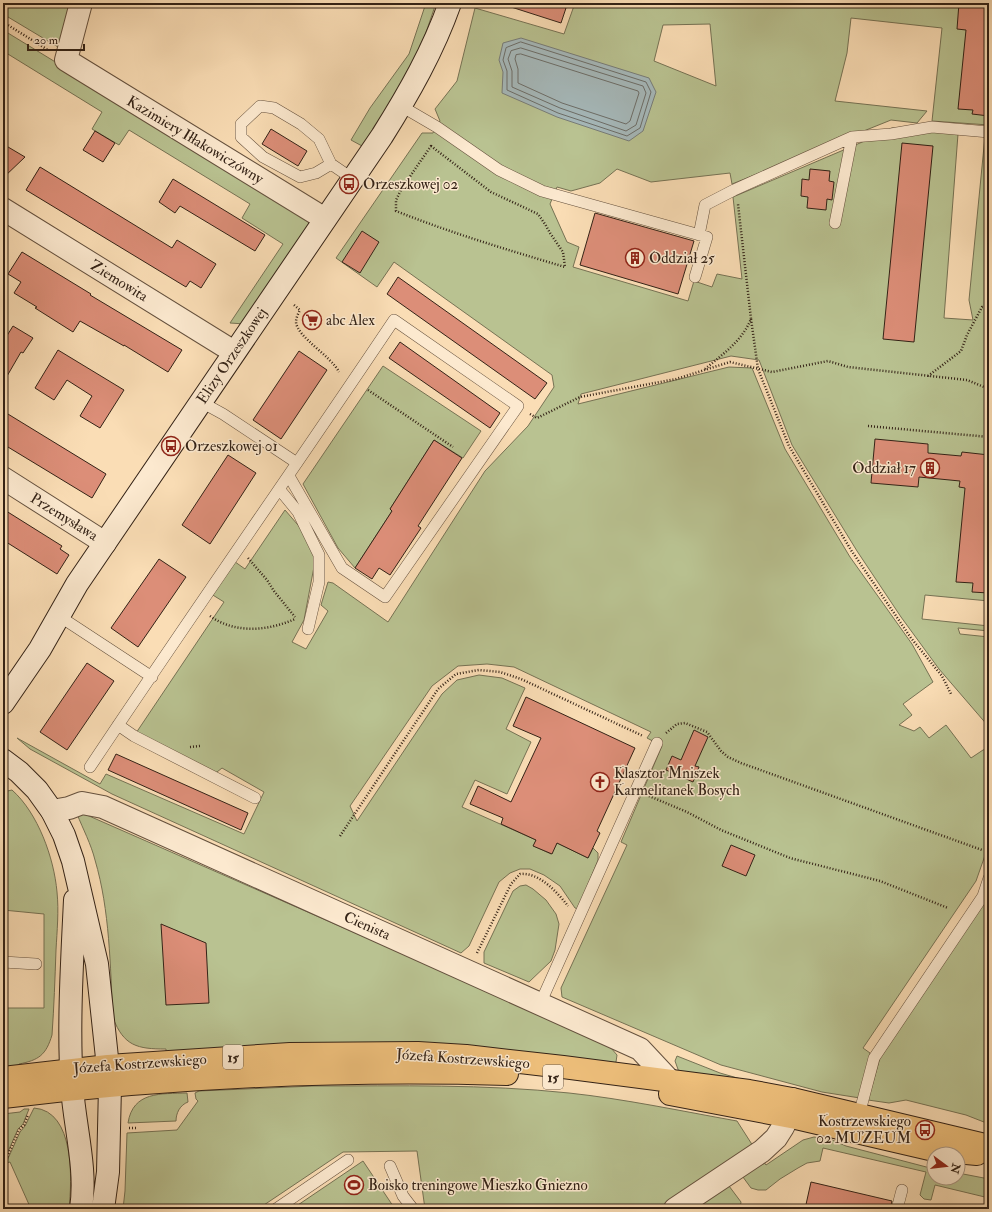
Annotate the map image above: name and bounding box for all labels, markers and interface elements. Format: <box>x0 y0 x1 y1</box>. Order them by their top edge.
scale bar <box>28 26 84 52</box>
text: 20 m <box>34 33 59 48</box>
street label: Kazimiery Iłłakowiczówny <box>123 92 267 189</box>
bus stop icon: Orzeszkowej 02 <box>338 173 360 195</box>
place label: Orzeszkowej 02 <box>363 175 459 194</box>
building icon: Oddział 25 <box>624 247 646 269</box>
place label: Oddział 25 <box>649 249 715 268</box>
street label: Ziemowita <box>87 256 152 307</box>
street label: Elizy Orzeszkowej <box>193 304 271 408</box>
supermarket icon: abc Alex <box>301 309 323 331</box>
place label: abc Alex <box>326 311 375 330</box>
bus stop icon: Orzeszkowej 01 <box>160 435 182 457</box>
place label: Orzeszkowej 01 <box>185 437 278 456</box>
building icon: Oddział 17 <box>919 457 941 479</box>
place label: Oddział 17 <box>852 459 916 478</box>
street label: Przemysława <box>27 489 102 546</box>
place label: Klasztor Mniszek Karmelitanek Bosych <box>614 764 740 800</box>
church icon: Klasztor Mniszek Karmelitanek Bosych <box>589 771 611 793</box>
street label: Cienista <box>341 907 394 945</box>
road number: 15 <box>223 1045 243 1069</box>
street label: Józefa Kostrzewskiego <box>395 1045 530 1074</box>
street label: Józefa Kostrzewskiego <box>72 1050 207 1079</box>
road number: 15 <box>543 1065 563 1089</box>
place label: Kostrzewskiego 02 MUZEUM <box>816 1112 911 1148</box>
bus stop icon: Kostrzewskiego 02 MUZEUM <box>914 1119 936 1141</box>
north arrow <box>926 1146 966 1186</box>
text: N <box>947 1161 963 1176</box>
sports icon: Boisko treningowe Mieszko Gniezno <box>343 1174 365 1196</box>
place label: Boisko treningowe Mieszko Gniezno <box>368 1176 588 1195</box>

